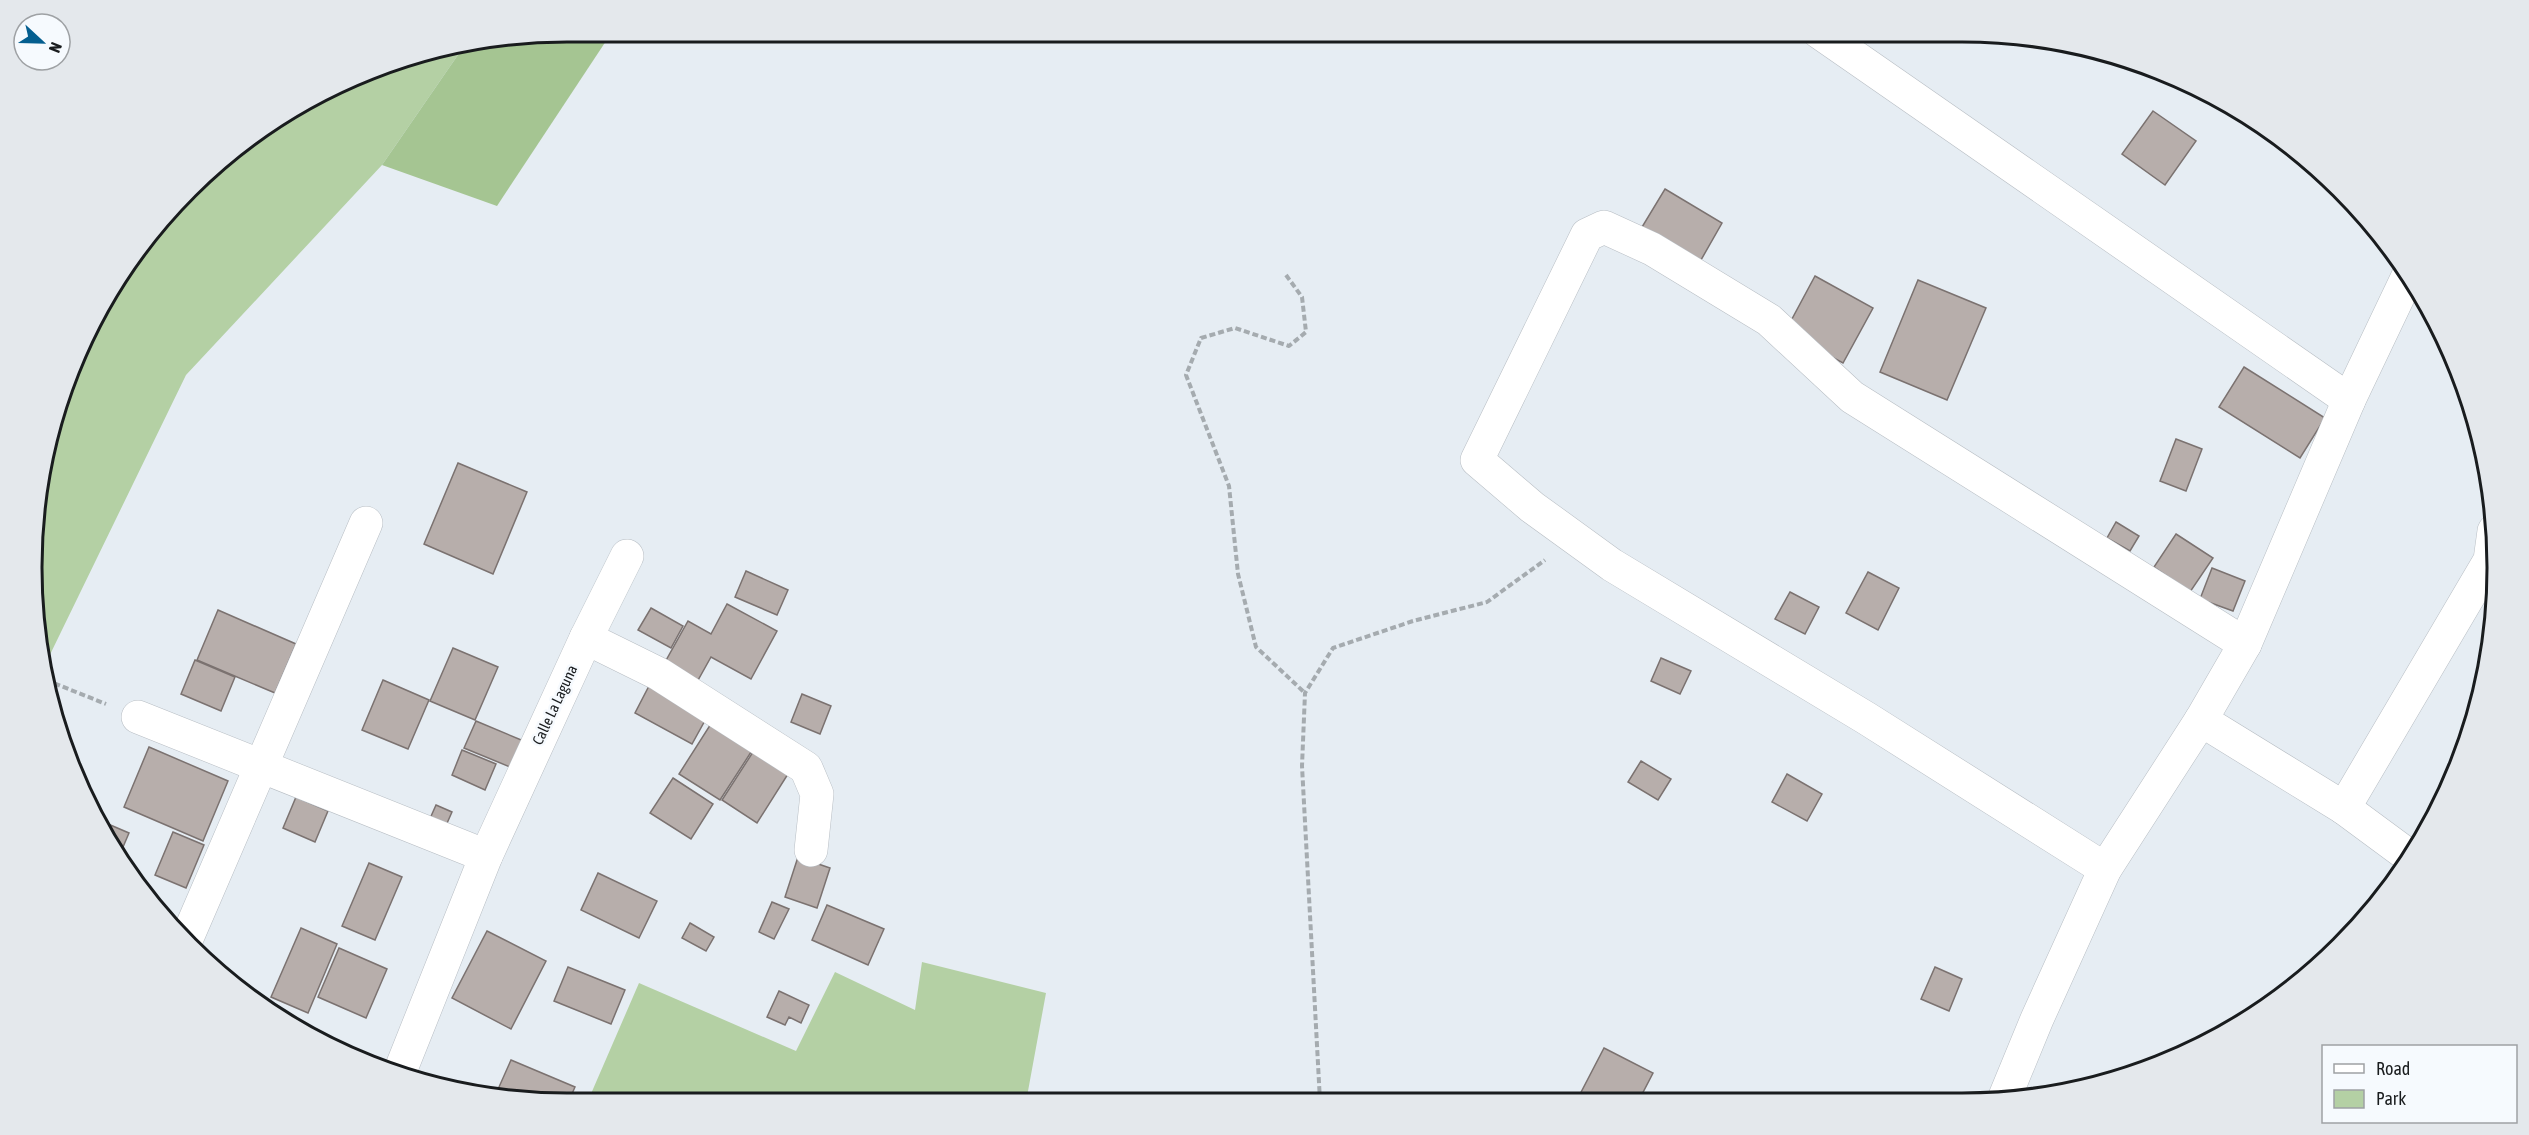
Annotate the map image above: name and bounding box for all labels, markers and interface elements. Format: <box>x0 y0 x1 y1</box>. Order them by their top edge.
north arrow <box>12 12 72 72</box>
text: N <box>46 40 66 55</box>
street label: Calle La Laguna <box>529 662 580 747</box>
legend <box>2322 1045 2517 1123</box>
text: Road <box>2376 1058 2410 1079</box>
text: Park <box>2376 1088 2406 1109</box>

